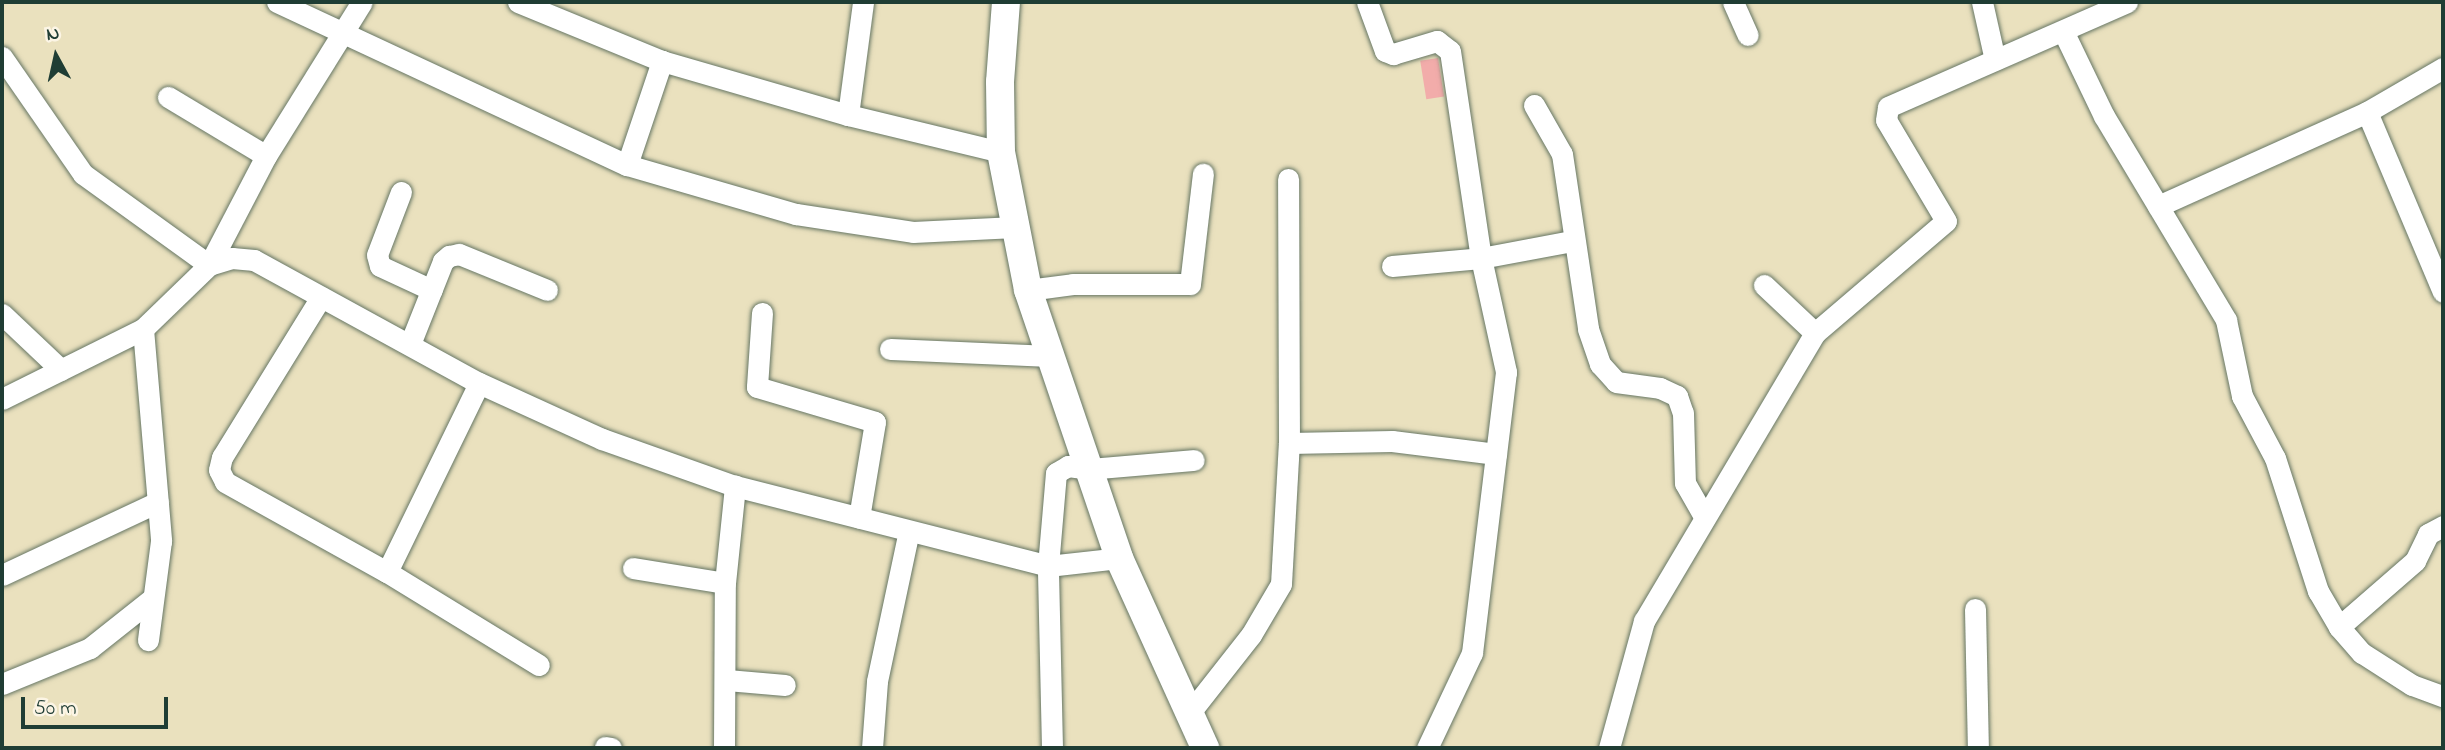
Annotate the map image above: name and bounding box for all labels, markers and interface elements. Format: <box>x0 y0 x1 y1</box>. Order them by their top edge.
text: N <box>45 20 61 49</box>
north arrow <box>21 21 91 91</box>
scale bar <box>24 684 172 728</box>
text: 50 m <box>34 694 77 724</box>

